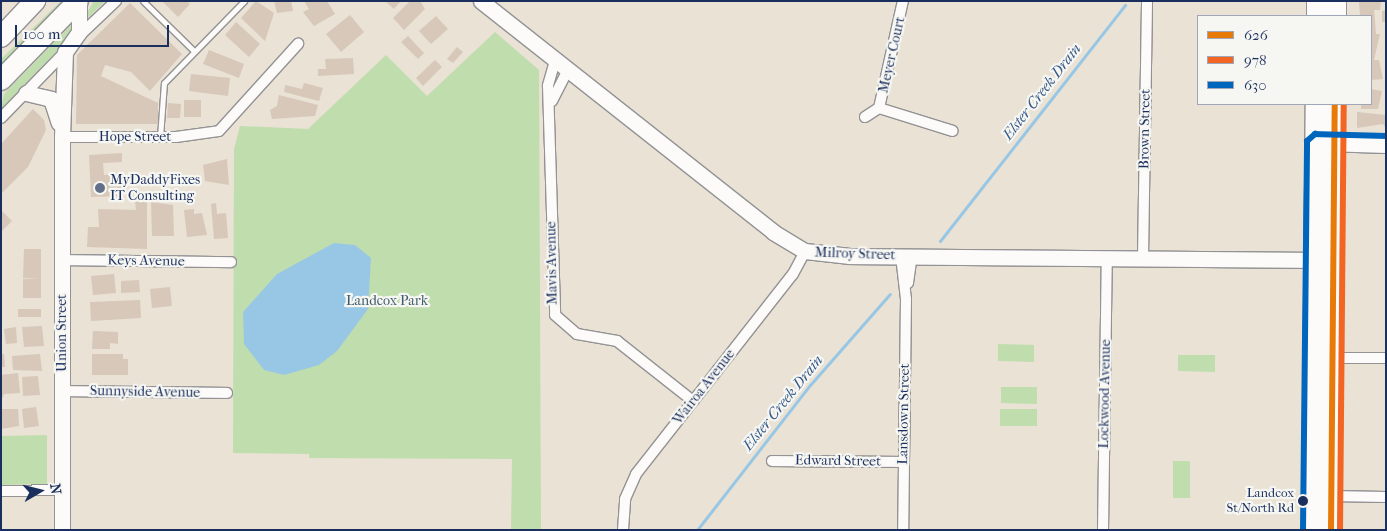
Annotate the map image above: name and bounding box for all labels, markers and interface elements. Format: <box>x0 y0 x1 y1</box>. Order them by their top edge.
scale bar <box>18 15 171 47</box>
street label: Meyer Court <box>875 15 909 95</box>
legend <box>1197 15 1372 105</box>
text: 100 m <box>23 25 61 43</box>
text: 626 <box>1244 26 1268 44</box>
water label: Elster Creek Drain <box>999 40 1085 144</box>
text: 978 <box>1244 51 1267 69</box>
text: 630 <box>1244 76 1267 94</box>
street label: Brown Street <box>1136 89 1154 169</box>
street label: Hope Street <box>99 129 171 145</box>
place label: MyDaddyFixes IT Consulting <box>110 172 200 204</box>
marker: MyDaddyFixes IT Consulting <box>94 182 106 194</box>
street label: Mavis Avenue <box>543 221 561 305</box>
street label: Milroy Street <box>814 244 896 264</box>
street label: Keys Avenue <box>107 252 185 270</box>
park label: Landcox Park <box>346 293 428 309</box>
street label: Union Street <box>54 294 70 372</box>
street label: Lockwood Avenue <box>1096 339 1114 449</box>
street label: Wairoa Avenue <box>669 346 739 428</box>
water label: Elster Creek Drain <box>739 352 827 454</box>
street label: Lansdown Street <box>895 363 913 465</box>
street label: Sunnyside Avenue <box>90 383 200 401</box>
street label: Edward Street <box>795 452 881 470</box>
north arrow <box>15 466 65 516</box>
text: N <box>46 482 65 495</box>
place label: Landcox St/North Rd <box>1227 486 1294 517</box>
marker: Landcox St/North Rd <box>1298 496 1308 506</box>

